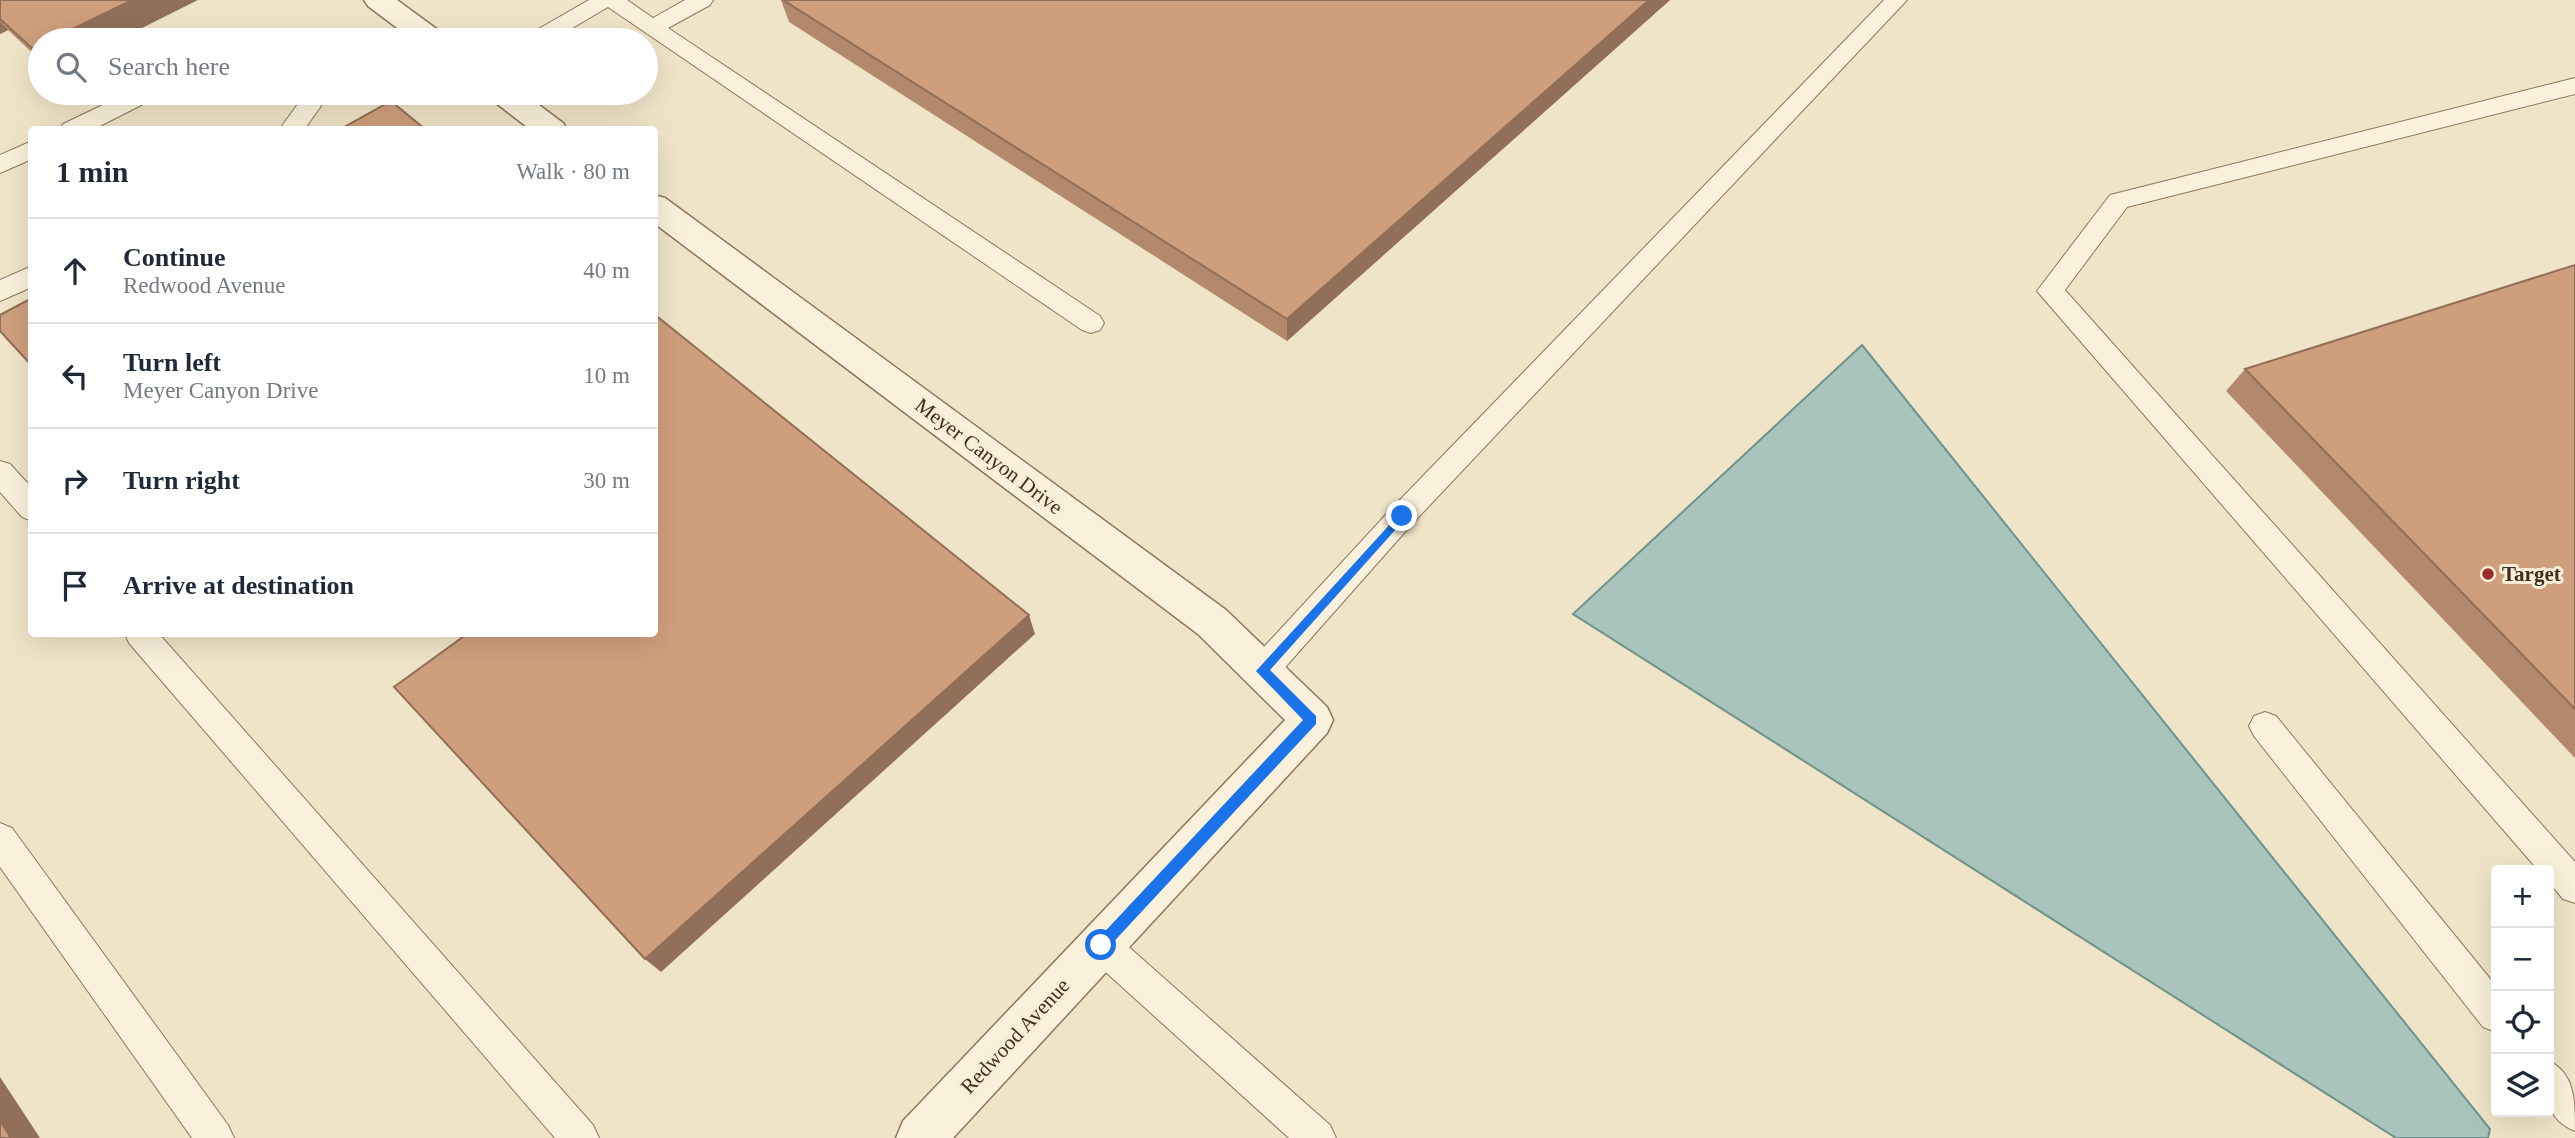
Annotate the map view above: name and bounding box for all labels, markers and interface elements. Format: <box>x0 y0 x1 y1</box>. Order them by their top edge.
search box <box>28 28 658 105</box>
icon: search <box>52 48 90 86</box>
text: Search here <box>108 52 230 81</box>
text: 1 min <box>56 155 129 188</box>
text: Walk · 80 m <box>516 159 630 184</box>
text: Continue <box>123 243 226 272</box>
icon: ahead <box>56 252 94 290</box>
text: 40 m <box>583 258 630 283</box>
text: Redwood Avenue <box>123 273 285 298</box>
text: Turn left <box>123 348 221 377</box>
icon: left <box>56 357 94 395</box>
text: 10 m <box>583 363 630 388</box>
text: Meyer Canyon Drive <box>123 378 318 403</box>
street label: Meyer Canyon Drive <box>911 393 1067 519</box>
icon: right <box>56 462 94 500</box>
text: Turn right <box>123 466 240 495</box>
text: 30 m <box>583 468 630 493</box>
route end <box>1386 500 1417 531</box>
place label: Target <box>2502 562 2561 586</box>
marker: Target <box>2480 566 2496 582</box>
icon: arrive <box>56 567 94 605</box>
text: Arrive at destination <box>123 571 354 600</box>
map controls <box>2491 865 2554 1117</box>
button: + <box>2491 865 2554 928</box>
button: − <box>2491 928 2554 991</box>
route start <box>1085 929 1116 960</box>
street label: Redwood Avenue <box>956 974 1074 1098</box>
button: locate <box>2491 991 2554 1054</box>
button: layers <box>2491 1054 2554 1117</box>

